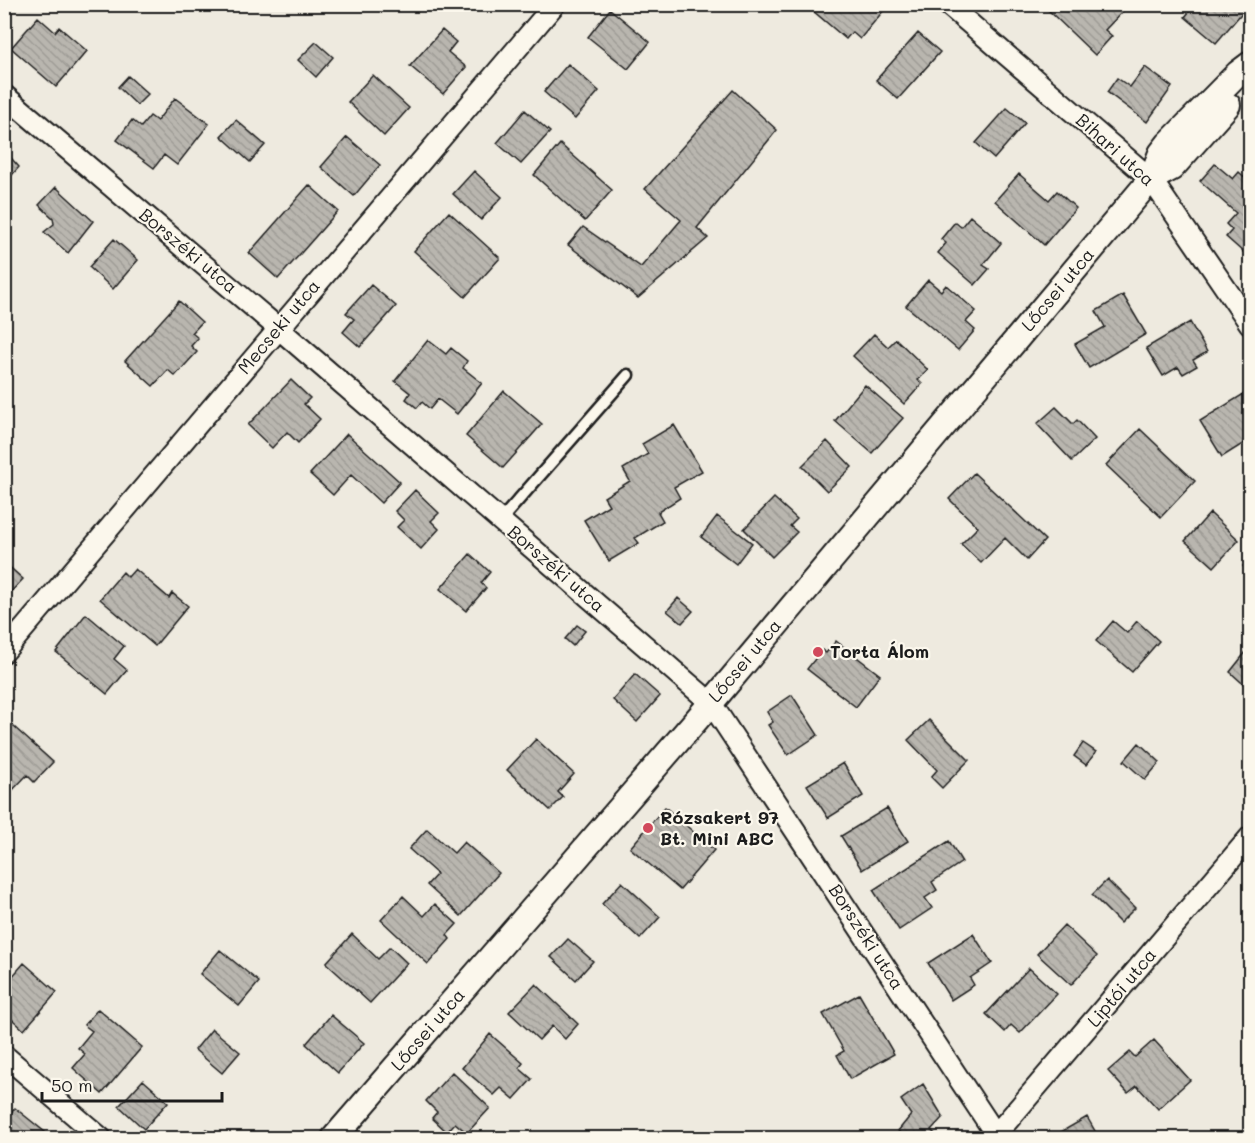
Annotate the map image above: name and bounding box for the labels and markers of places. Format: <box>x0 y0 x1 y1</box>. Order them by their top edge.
place label: Torta Álom <box>830 639 929 663</box>
marker: Torta Álom <box>811 645 825 659</box>
place label: Rózsakert 97 Bt. Mini ABC <box>660 805 779 850</box>
marker: Rózsakert 97 Bt. Mini ABC <box>641 821 655 835</box>

